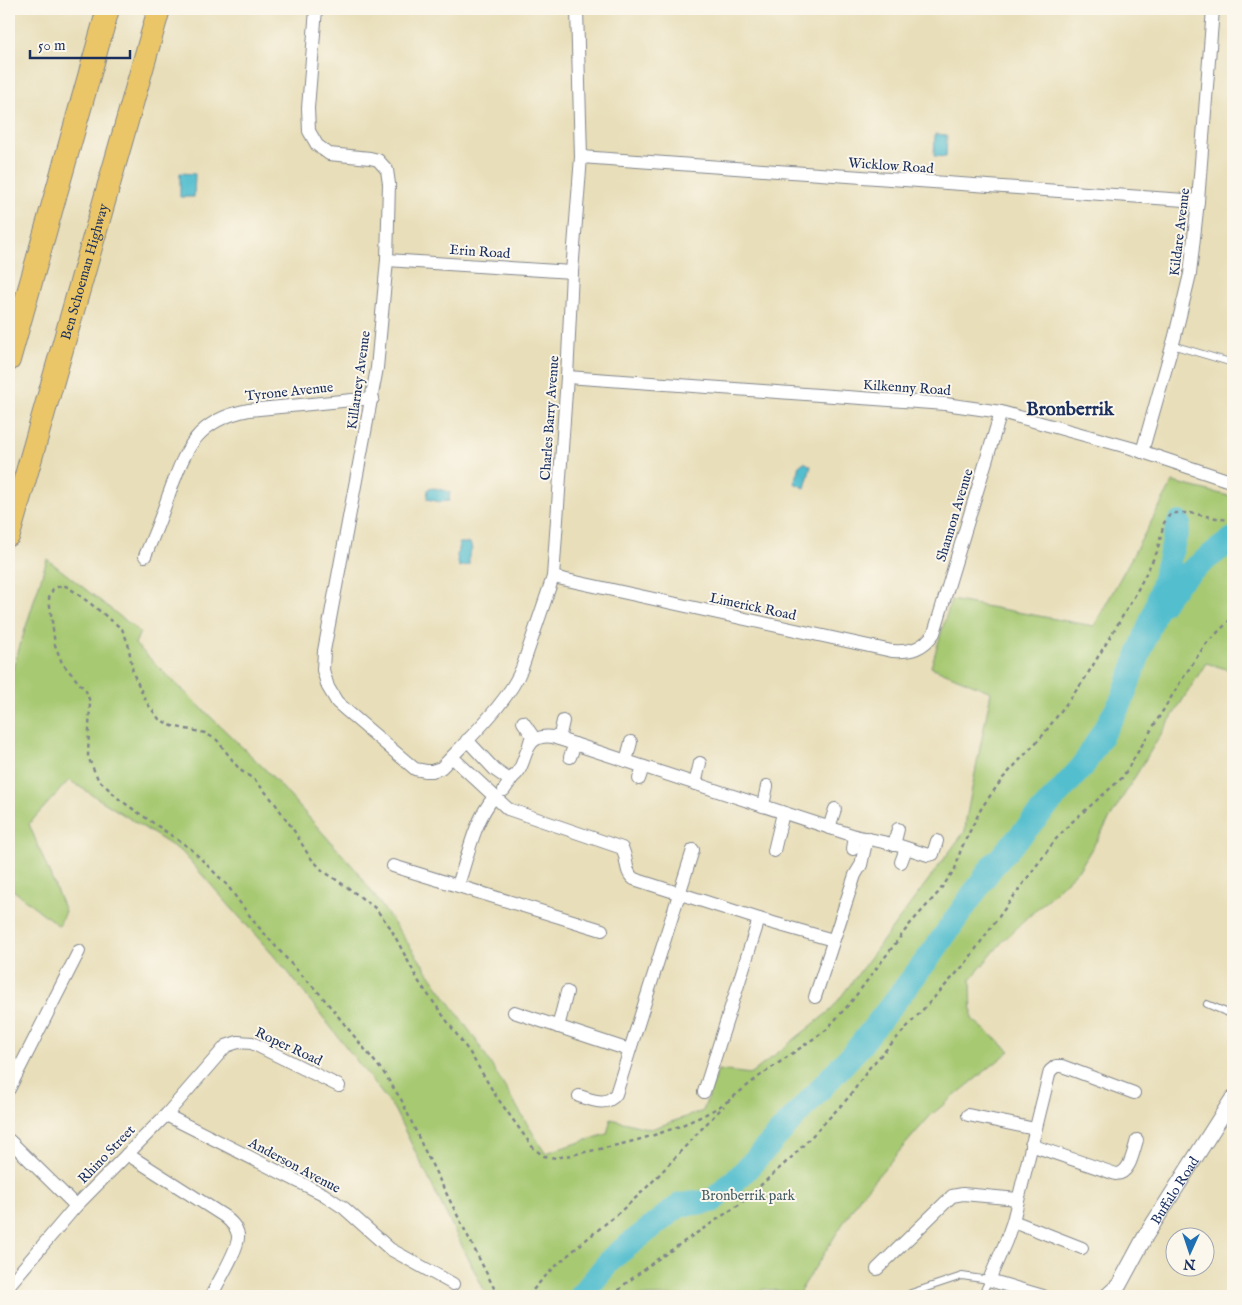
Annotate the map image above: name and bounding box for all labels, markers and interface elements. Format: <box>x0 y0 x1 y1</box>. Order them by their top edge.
scale bar <box>30 28 130 60</box>
text: 50 m <box>38 36 66 55</box>
street label: Wicklow Road <box>848 154 935 178</box>
street label: Kildare Avenue <box>1166 187 1194 277</box>
street label: Ben Schoeman Highway <box>57 201 113 342</box>
street label: Erin Road <box>449 241 511 263</box>
street label: Killarney Avenue <box>343 329 375 431</box>
street label: Charles Barry Avenue <box>537 354 563 481</box>
street label: Kilkenny Road <box>862 376 952 400</box>
street label: Tyrone Avenue <box>244 378 335 406</box>
district label: Bronberrik <box>1026 398 1115 422</box>
street label: Shannon Avenue <box>932 466 978 564</box>
street label: Limerick Road <box>708 589 798 625</box>
street label: Roper Road <box>252 1024 325 1070</box>
street label: Rhino Street <box>74 1121 139 1188</box>
street label: Anderson Avenue <box>245 1134 344 1198</box>
street label: Buffalo Road <box>1147 1153 1204 1228</box>
park label: Bronberrik park <box>701 1187 796 1205</box>
north arrow <box>1164 1228 1214 1278</box>
text: N <box>1183 1255 1197 1273</box>

